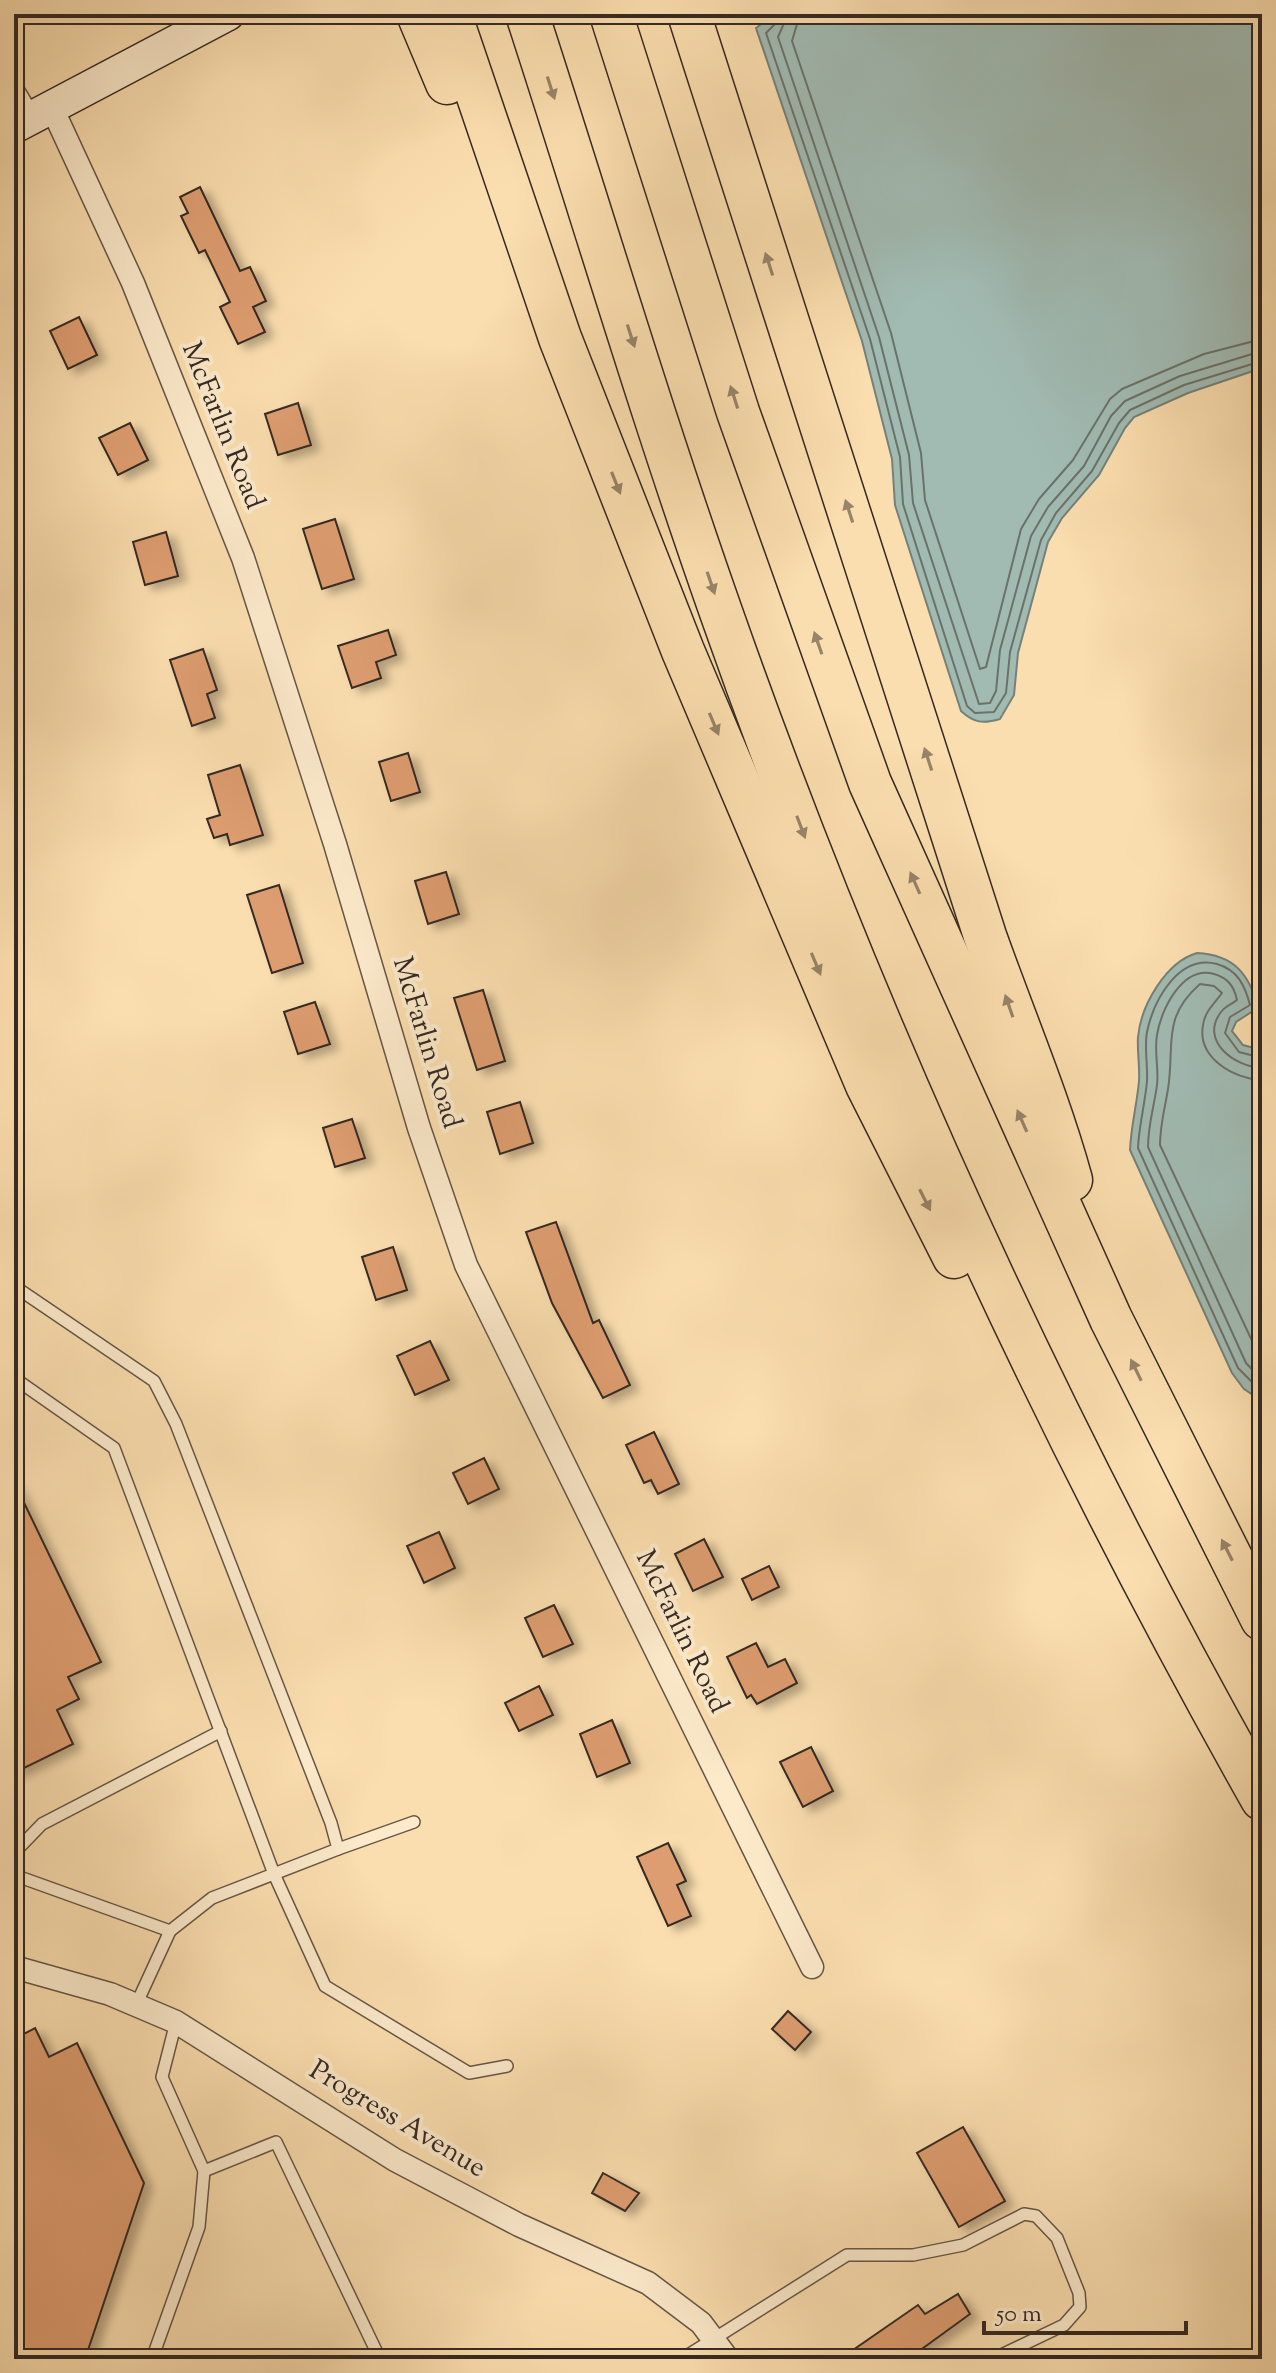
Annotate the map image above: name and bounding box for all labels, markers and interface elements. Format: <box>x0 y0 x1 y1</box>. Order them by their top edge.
one-way arrow <box>545 77 558 101</box>
one-way arrow <box>763 252 775 276</box>
one-way arrow <box>625 324 637 348</box>
street label: McFarlin Road <box>170 336 274 516</box>
one-way arrow <box>727 384 739 408</box>
one-way arrow <box>610 472 623 496</box>
one-way arrow <box>842 499 854 523</box>
one-way arrow <box>705 571 717 595</box>
one-way arrow <box>811 630 823 654</box>
one-way arrow <box>707 713 720 736</box>
one-way arrow <box>921 747 934 771</box>
one-way arrow <box>795 815 808 839</box>
one-way arrow <box>908 872 922 895</box>
street label: McFarlin Road <box>381 952 471 1134</box>
one-way arrow <box>809 952 822 976</box>
one-way arrow <box>1003 994 1015 1018</box>
one-way arrow <box>1015 1109 1028 1132</box>
one-way arrow <box>918 1188 931 1211</box>
one-way arrow <box>1129 1359 1143 1382</box>
one-way arrow <box>1220 1538 1233 1561</box>
street label: McFarlin Road <box>624 1544 738 1721</box>
street label: Progress Avenue <box>301 2051 493 2189</box>
scale bar <box>984 2285 1186 2335</box>
text: 50 m <box>994 2298 1042 2332</box>

